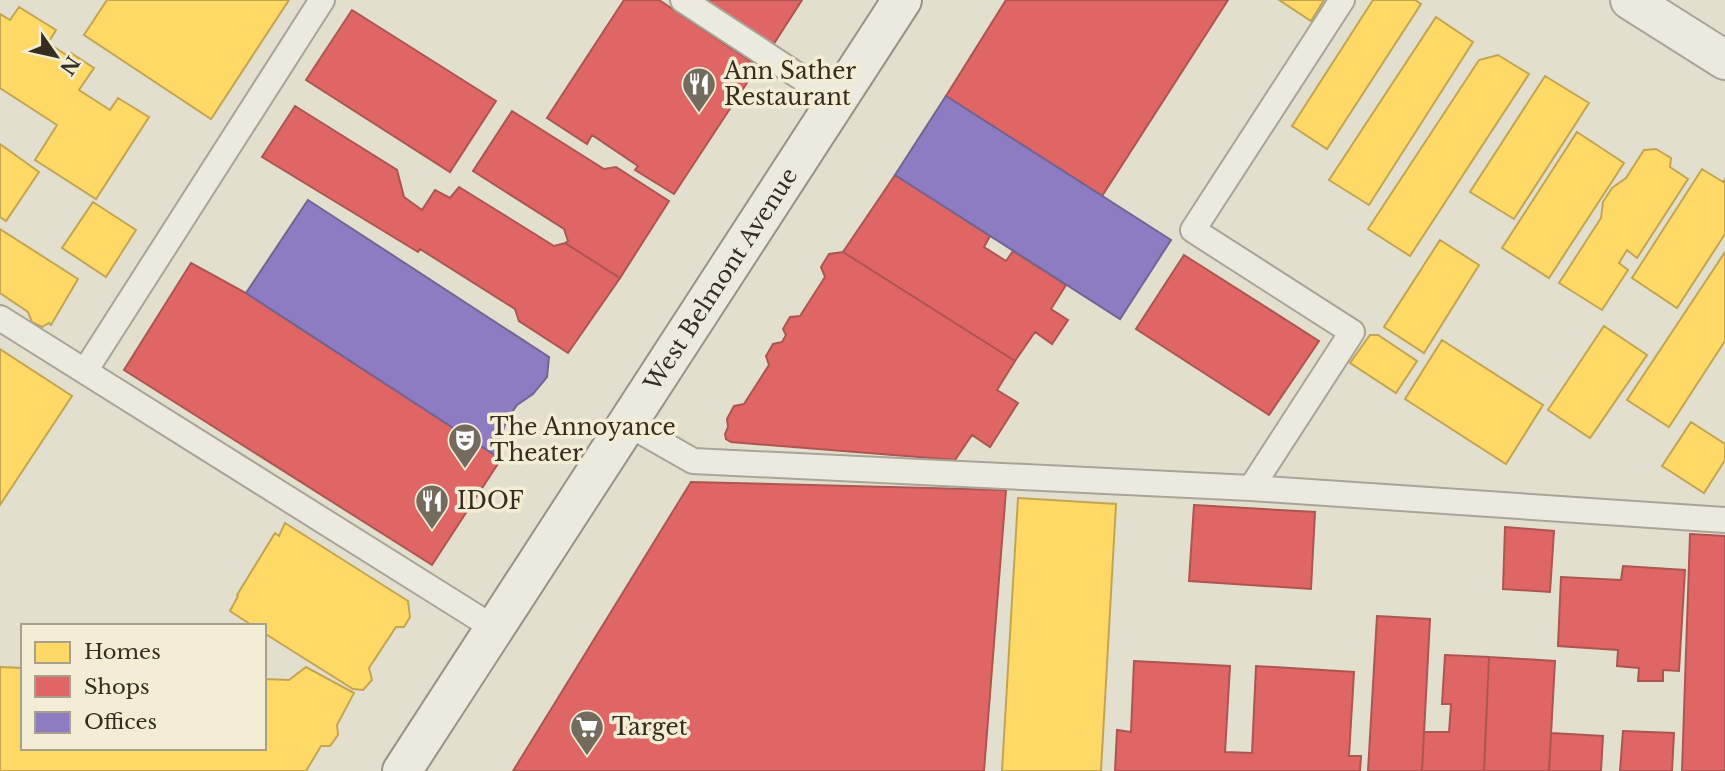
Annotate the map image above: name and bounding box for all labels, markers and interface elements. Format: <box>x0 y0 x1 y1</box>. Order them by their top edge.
north arrow <box>21 21 91 91</box>
text: N <box>55 51 84 79</box>
place label: Ann Sather Restaurant <box>723 57 856 111</box>
restaurant icon: Ann Sather Restaurant <box>680 65 718 114</box>
street label: West Belmont Avenue <box>638 163 803 397</box>
place label: The Annoyance Theater <box>490 413 676 467</box>
theatre icon: The Annoyance Theater <box>446 421 484 470</box>
restaurant icon: IDOF <box>413 482 451 531</box>
place label: IDOF <box>457 487 524 515</box>
legend <box>21 624 266 750</box>
text: Homes <box>84 639 161 665</box>
text: Shops <box>84 674 150 700</box>
supermarket icon: Target <box>568 708 606 757</box>
text: Offices <box>84 709 157 735</box>
place label: Target <box>612 713 688 741</box>

